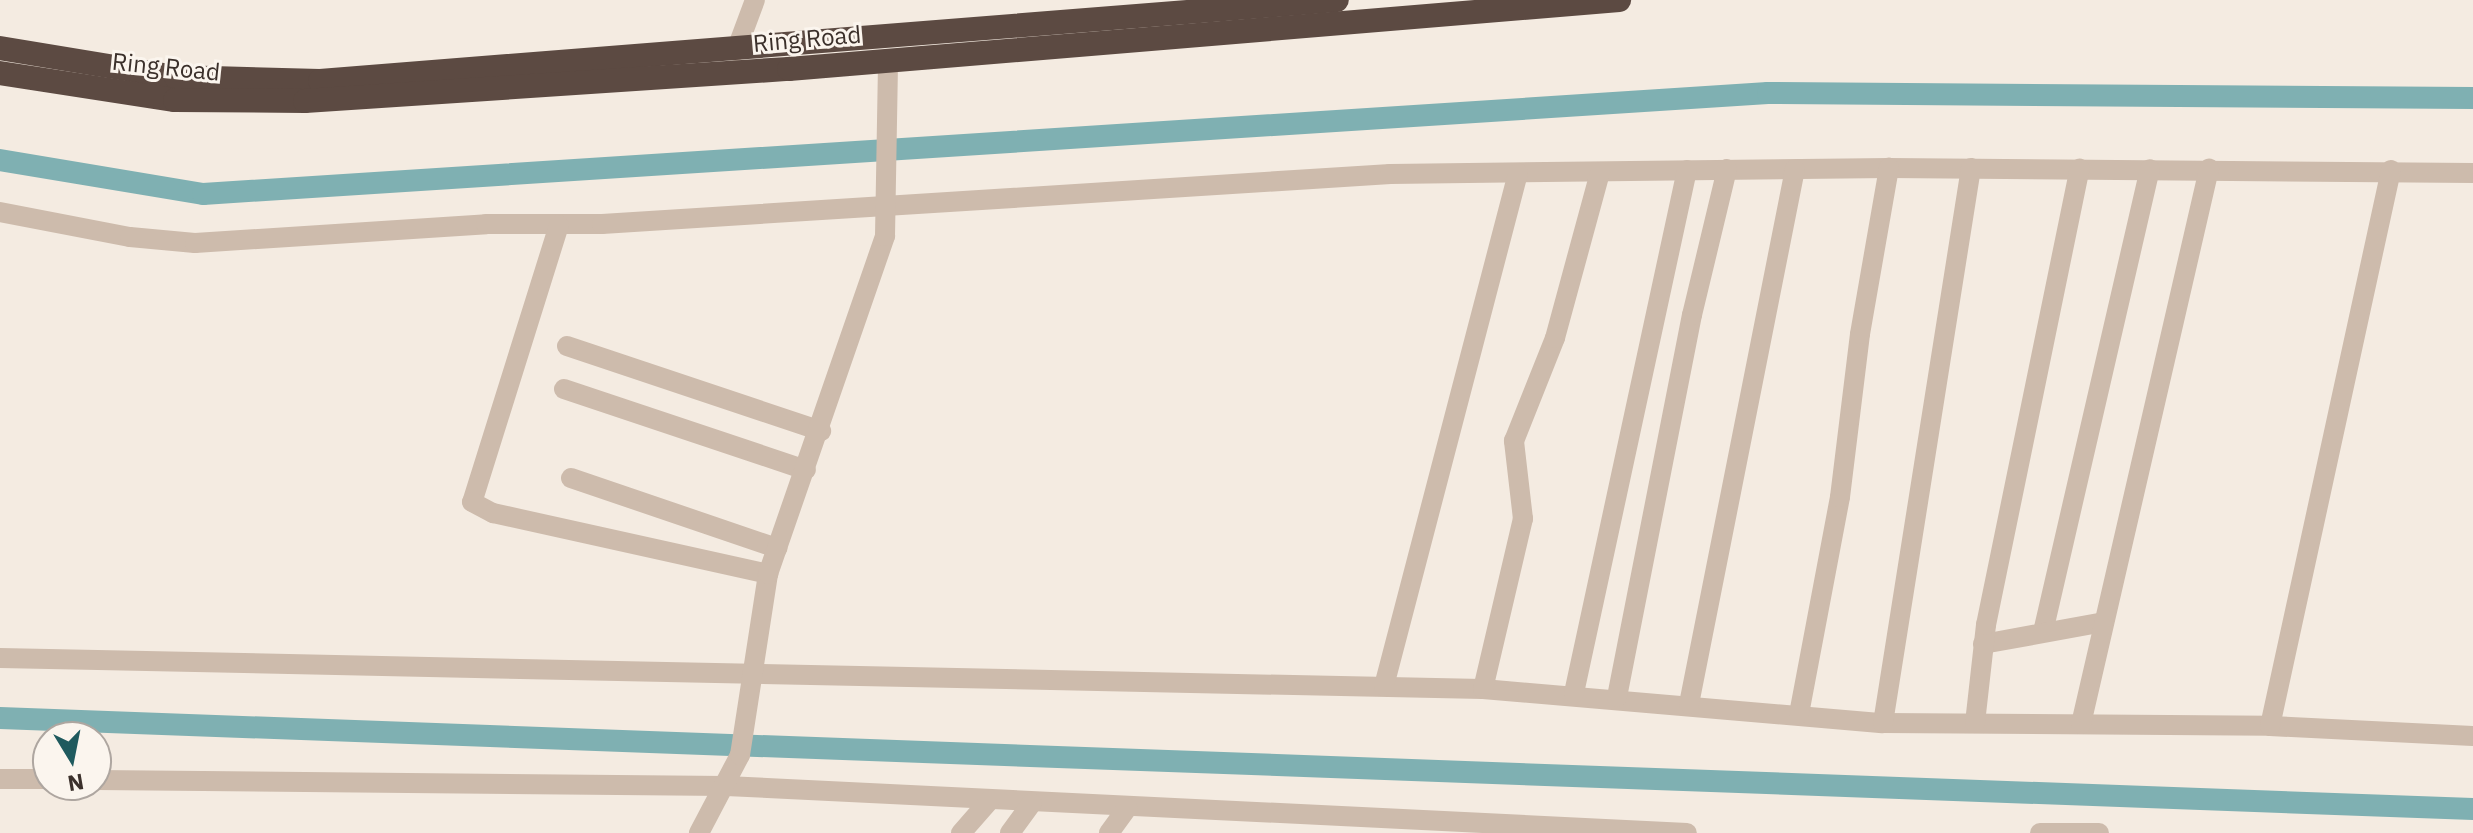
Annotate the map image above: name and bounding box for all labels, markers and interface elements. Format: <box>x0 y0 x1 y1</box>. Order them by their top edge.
street label: Ring Road <box>752 20 862 58</box>
street label: Ring Road <box>111 47 221 87</box>
north arrow <box>32 721 112 801</box>
text: N <box>66 767 86 799</box>

